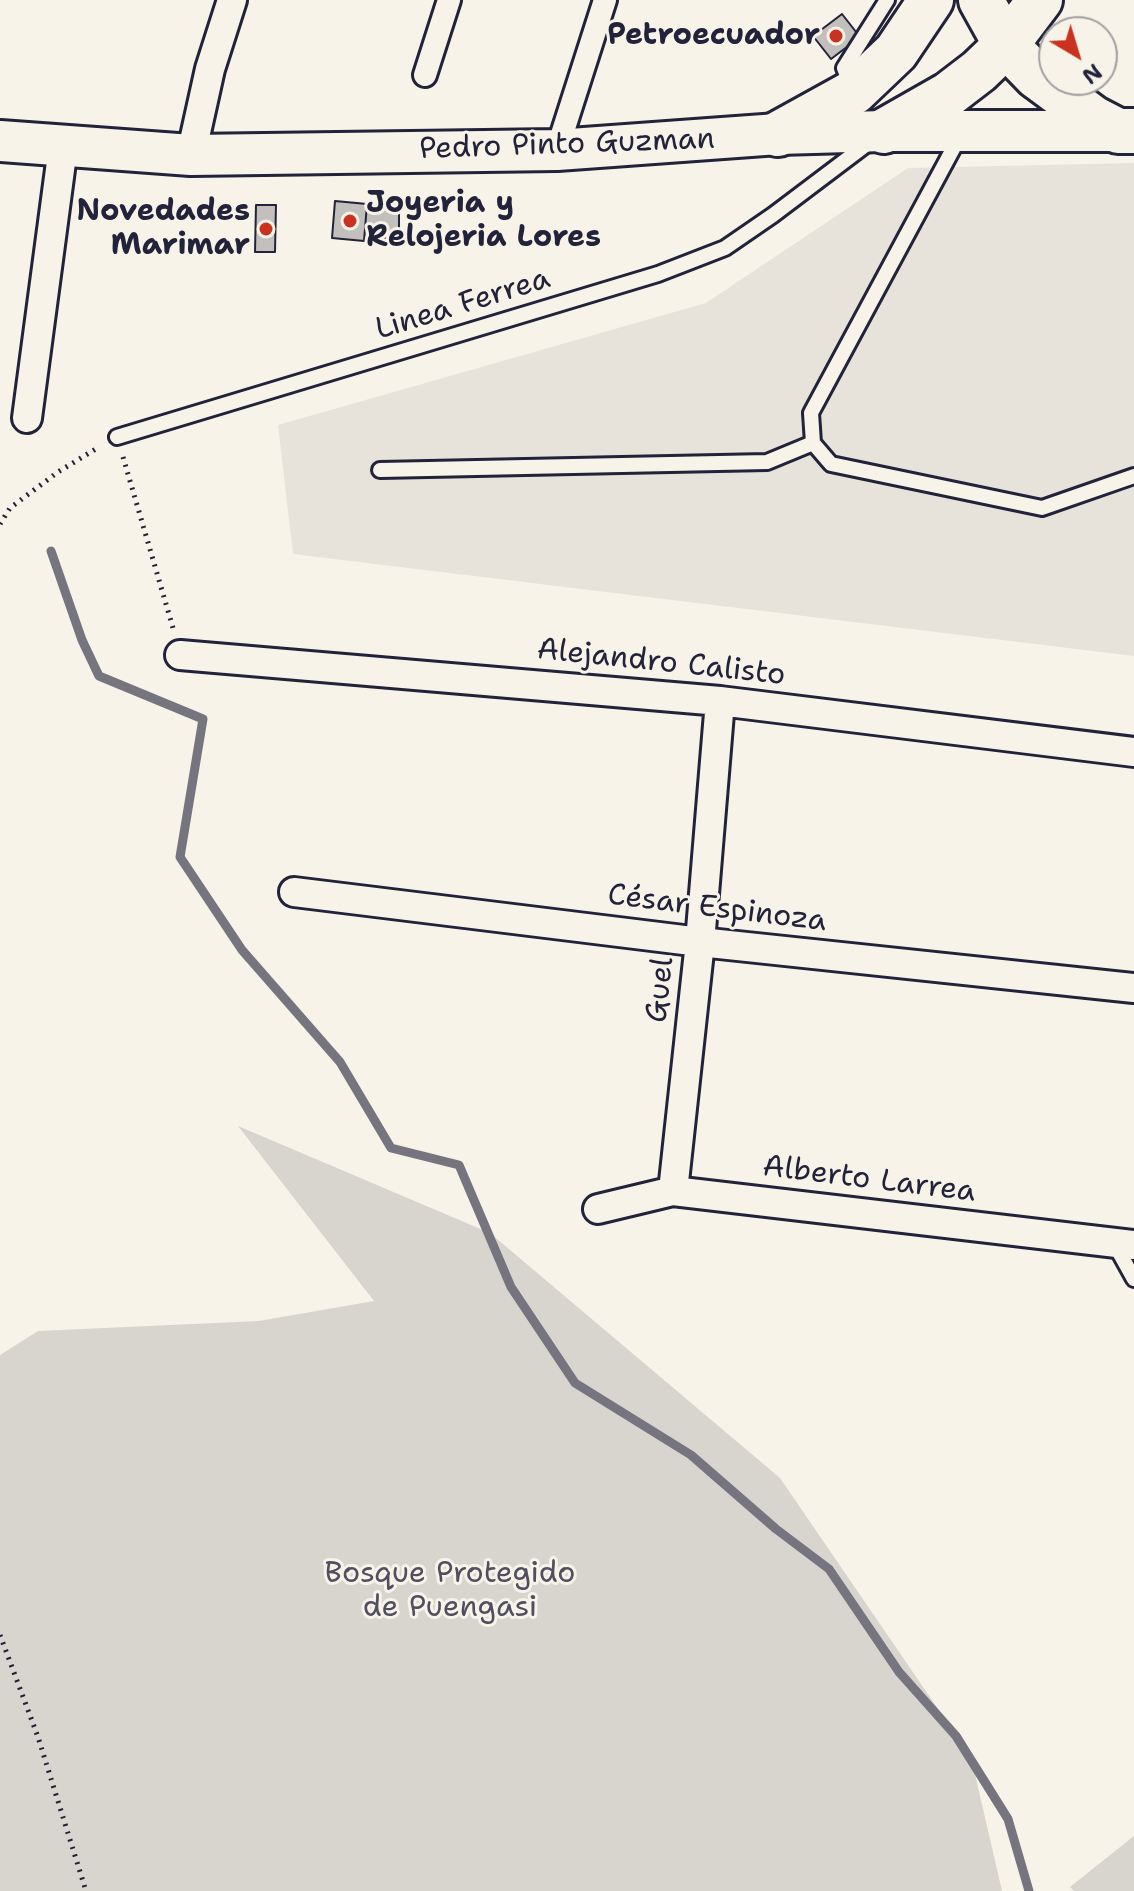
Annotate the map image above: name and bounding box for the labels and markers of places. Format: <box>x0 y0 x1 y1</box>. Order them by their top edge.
place label: Petroecuador <box>607 18 820 54</box>
marker: Petroecuador <box>827 27 845 45</box>
place label: Joyeria y Relojeria Lores <box>366 186 601 256</box>
place label: Novedades Marimar <box>77 194 250 264</box>
marker: Joyeria y Relojeria Lores <box>341 212 359 230</box>
marker: Novedades Marimar <box>257 220 275 238</box>

